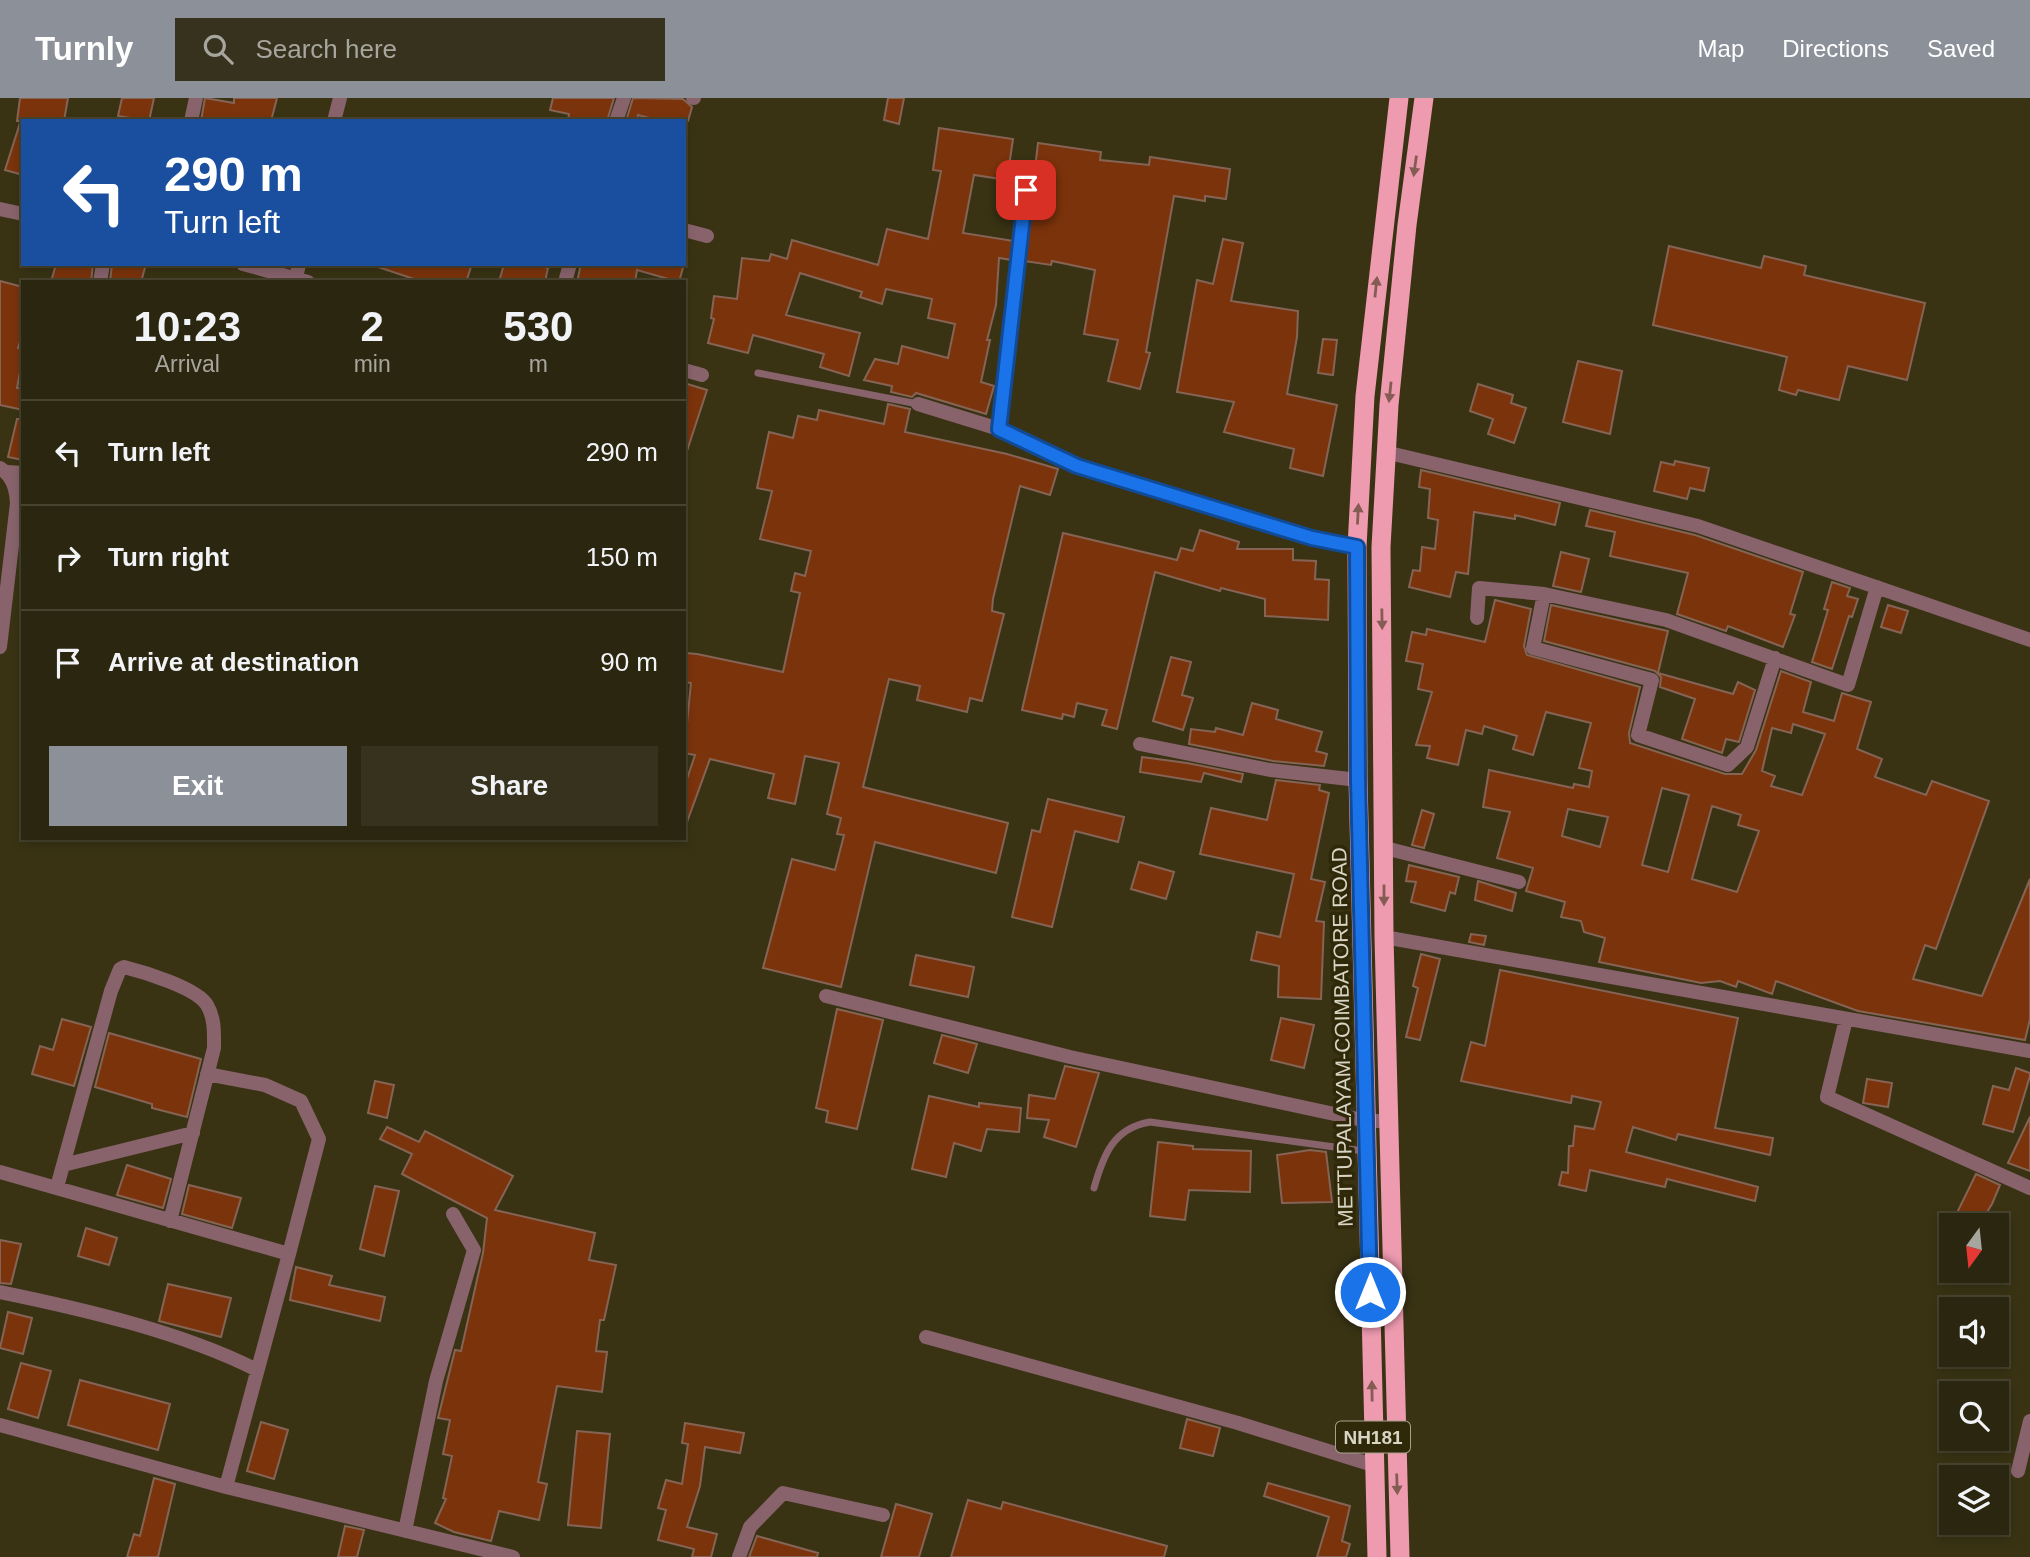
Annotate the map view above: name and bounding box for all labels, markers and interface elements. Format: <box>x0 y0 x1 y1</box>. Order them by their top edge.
search box <box>175 18 665 81</box>
text: Turnly <box>35 30 133 67</box>
icon: search <box>199 30 237 68</box>
text: Search here <box>255 34 397 64</box>
text: Map <box>1698 35 1744 62</box>
text: Directions <box>1782 35 1889 62</box>
text: Saved <box>1927 35 1995 62</box>
icon: left <box>49 147 140 238</box>
text: 290 m <box>164 147 303 201</box>
one-way arrow <box>1409 155 1420 177</box>
pin <box>996 160 1056 220</box>
icon: arrive <box>1007 171 1045 209</box>
text: Turn left <box>164 204 280 240</box>
one-way arrow <box>1371 276 1382 298</box>
text: 10:23 <box>134 303 241 350</box>
text: 2 <box>360 303 384 350</box>
text: 530 <box>503 303 573 350</box>
text: Arrival <box>155 351 220 377</box>
text: min <box>354 351 391 377</box>
text: m <box>529 351 548 377</box>
one-way arrow <box>1384 381 1395 403</box>
icon: left <box>49 434 87 472</box>
text: Turn left <box>108 437 210 467</box>
text: 290 m <box>586 437 658 467</box>
one-way arrow <box>1353 503 1364 525</box>
icon: right <box>49 539 87 577</box>
text: Turn right <box>108 542 229 572</box>
text: 150 m <box>586 542 658 572</box>
one-way arrow <box>1376 608 1388 630</box>
icon: arrive <box>49 644 87 682</box>
text: Arrive at destination <box>108 647 359 677</box>
text: 90 m <box>600 647 658 677</box>
button: Exit <box>49 746 347 826</box>
button: Share <box>361 746 658 826</box>
street label: METTUPALAYAM-COIMBATORE ROAD <box>1327 847 1357 1227</box>
one-way arrow <box>1378 885 1390 907</box>
north arrow <box>1939 1213 2009 1283</box>
map controls <box>1939 1213 2009 1535</box>
position arrow <box>1333 1255 1407 1329</box>
button: sound <box>1939 1297 2009 1367</box>
one-way arrow <box>1366 1380 1377 1402</box>
button: search <box>1939 1381 2009 1451</box>
road number: NH181 <box>1336 1422 1410 1452</box>
button: layers <box>1939 1465 2009 1535</box>
one-way arrow <box>1392 1473 1403 1495</box>

